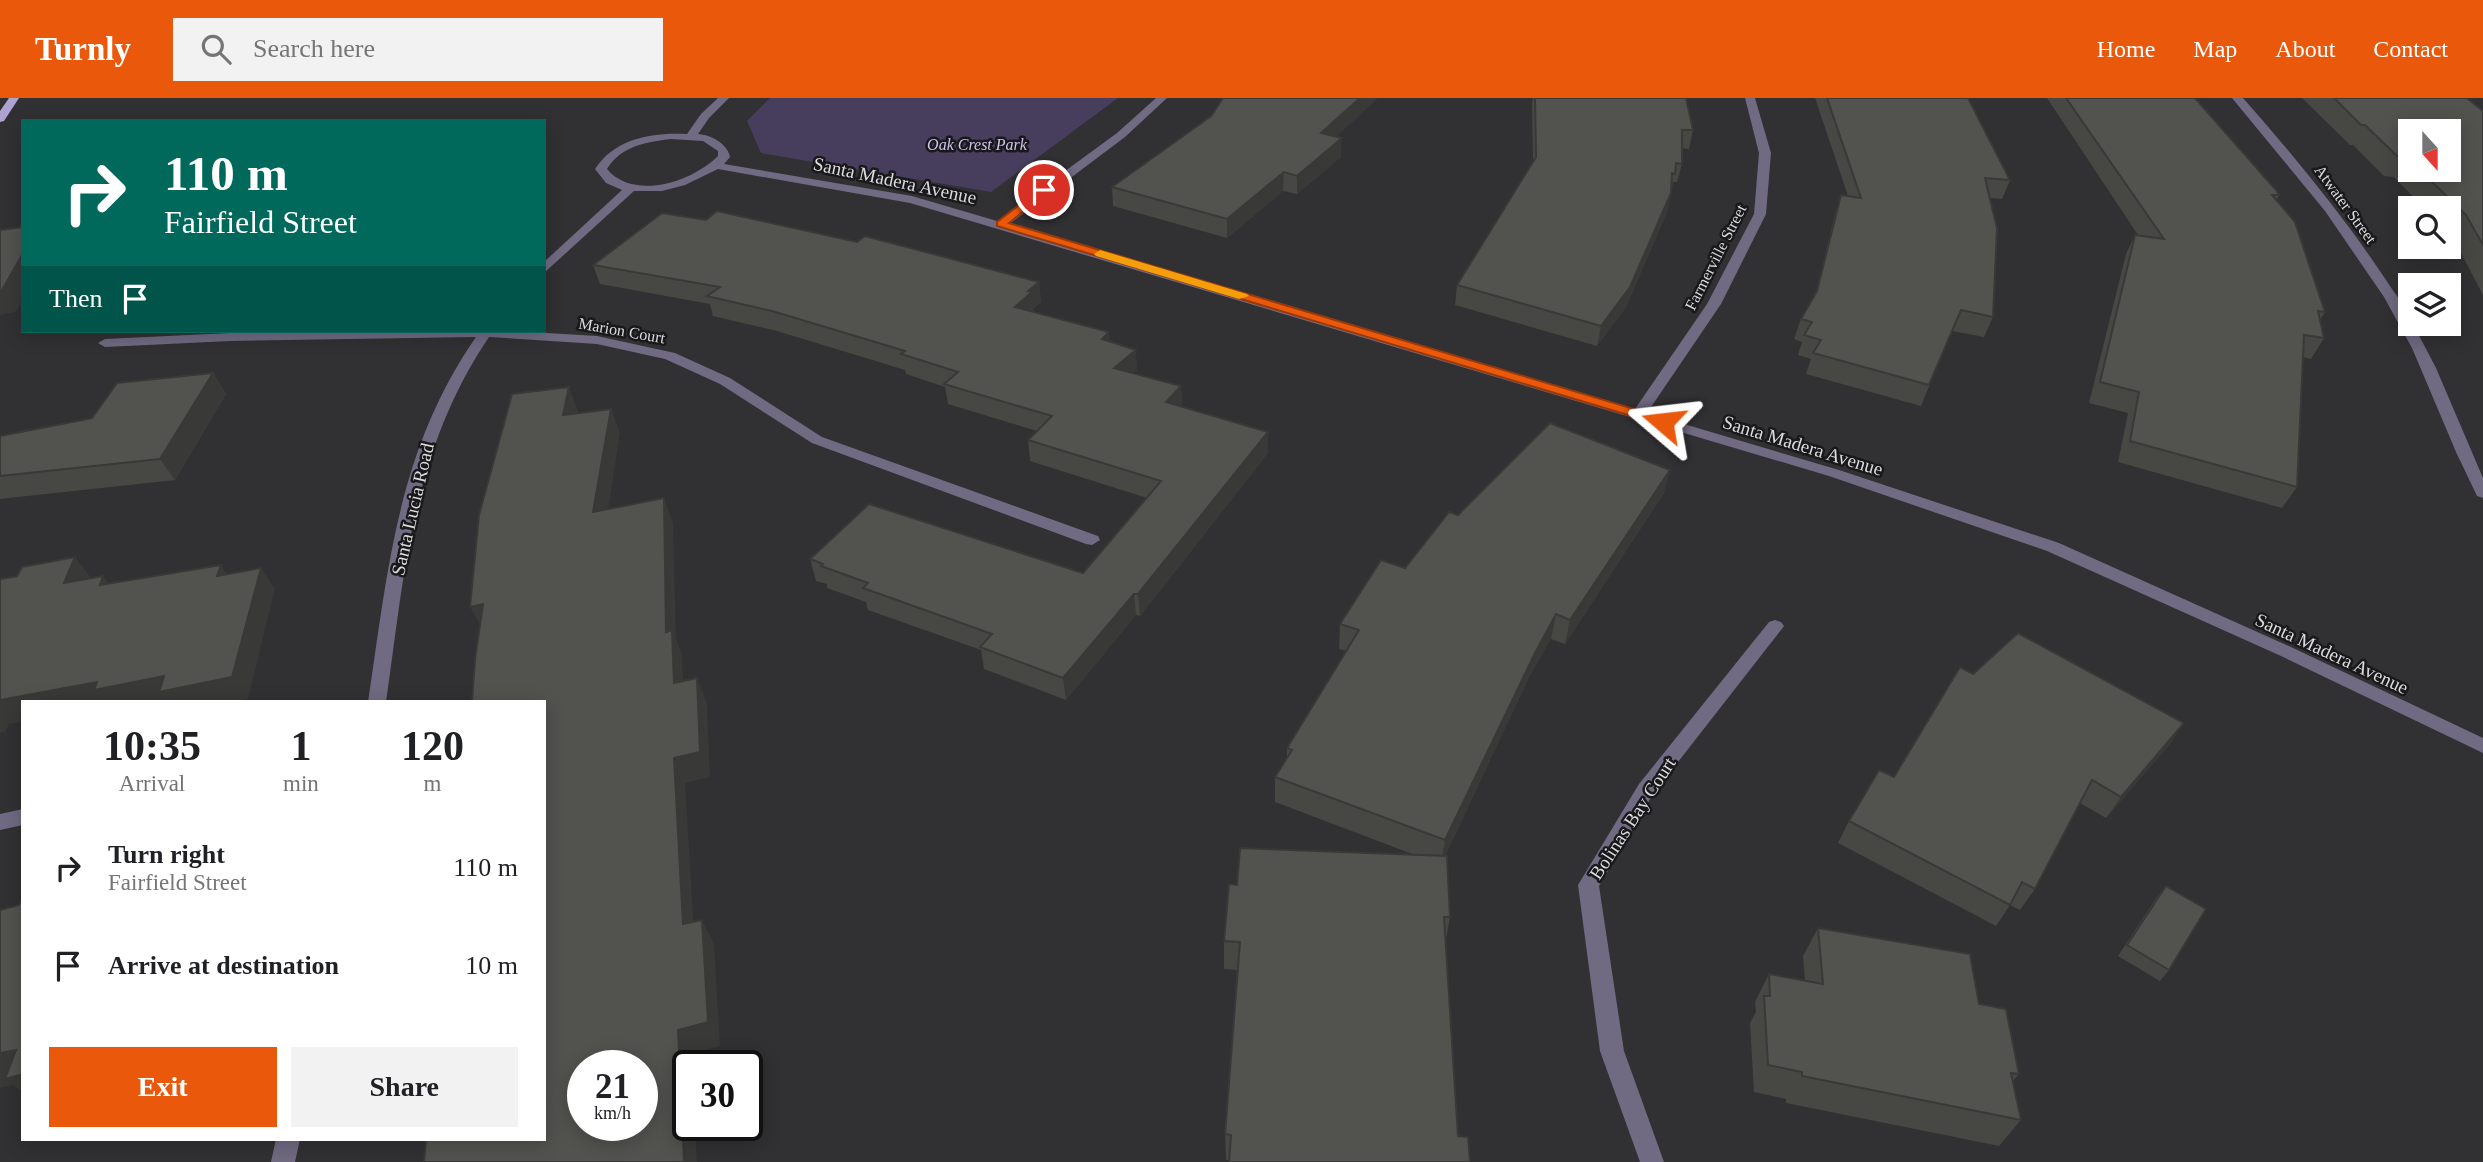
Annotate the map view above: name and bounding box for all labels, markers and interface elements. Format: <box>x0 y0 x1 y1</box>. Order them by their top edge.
search box <box>173 18 663 81</box>
icon: search <box>197 30 235 68</box>
text: Turnly <box>35 31 131 67</box>
text: Search here <box>253 34 375 63</box>
text: Home <box>2097 36 2155 62</box>
text: Map <box>2193 36 2237 62</box>
text: About <box>2275 36 2335 62</box>
text: Contact <box>2373 36 2448 62</box>
north arrow <box>2398 119 2460 182</box>
map controls <box>2398 119 2461 336</box>
park label: Oak Crest Park <box>927 136 1028 153</box>
text: 110 m <box>164 146 288 201</box>
icon: right <box>49 147 140 238</box>
street label: Santa Madera Avenue <box>811 153 978 208</box>
pin <box>1014 160 1074 220</box>
street label: Atwater Street <box>2311 162 2380 247</box>
icon: arrive <box>1025 171 1063 209</box>
button: search <box>2398 196 2461 259</box>
street label: Farmerville Street <box>1682 201 1750 313</box>
text: Fairfield Street <box>164 204 357 240</box>
button: layers <box>2398 273 2461 336</box>
icon: arrive <box>116 280 154 318</box>
text: Then <box>49 284 102 313</box>
street label: Marion Court <box>577 315 667 347</box>
position arrow <box>1626 385 1700 459</box>
street label: Santa Madera Avenue <box>1720 411 1885 480</box>
street label: Santa Lucia Road <box>387 440 438 577</box>
street label: Santa Madera Avenue <box>2252 609 2412 698</box>
text: 10:35 <box>103 723 201 769</box>
text: 1 <box>290 723 311 769</box>
text: 120 <box>401 723 464 769</box>
street label: Bolinas Bay Court <box>1585 753 1680 883</box>
text: Arrival <box>119 771 185 796</box>
text: min <box>283 771 319 796</box>
text: m <box>423 771 441 796</box>
text: Turn right <box>108 840 225 869</box>
icon: right <box>49 849 87 887</box>
text: 110 m <box>453 853 518 882</box>
text: Fairfield Street <box>108 870 247 895</box>
icon: arrive <box>49 947 87 985</box>
text: Arrive at destination <box>108 951 339 980</box>
text: 10 m <box>465 951 518 980</box>
button: Exit <box>49 1047 277 1127</box>
button: Share <box>291 1047 518 1127</box>
speed limit sign: 30 <box>672 1050 763 1141</box>
text: 21 <box>595 1067 630 1106</box>
text: km/h <box>594 1103 631 1123</box>

